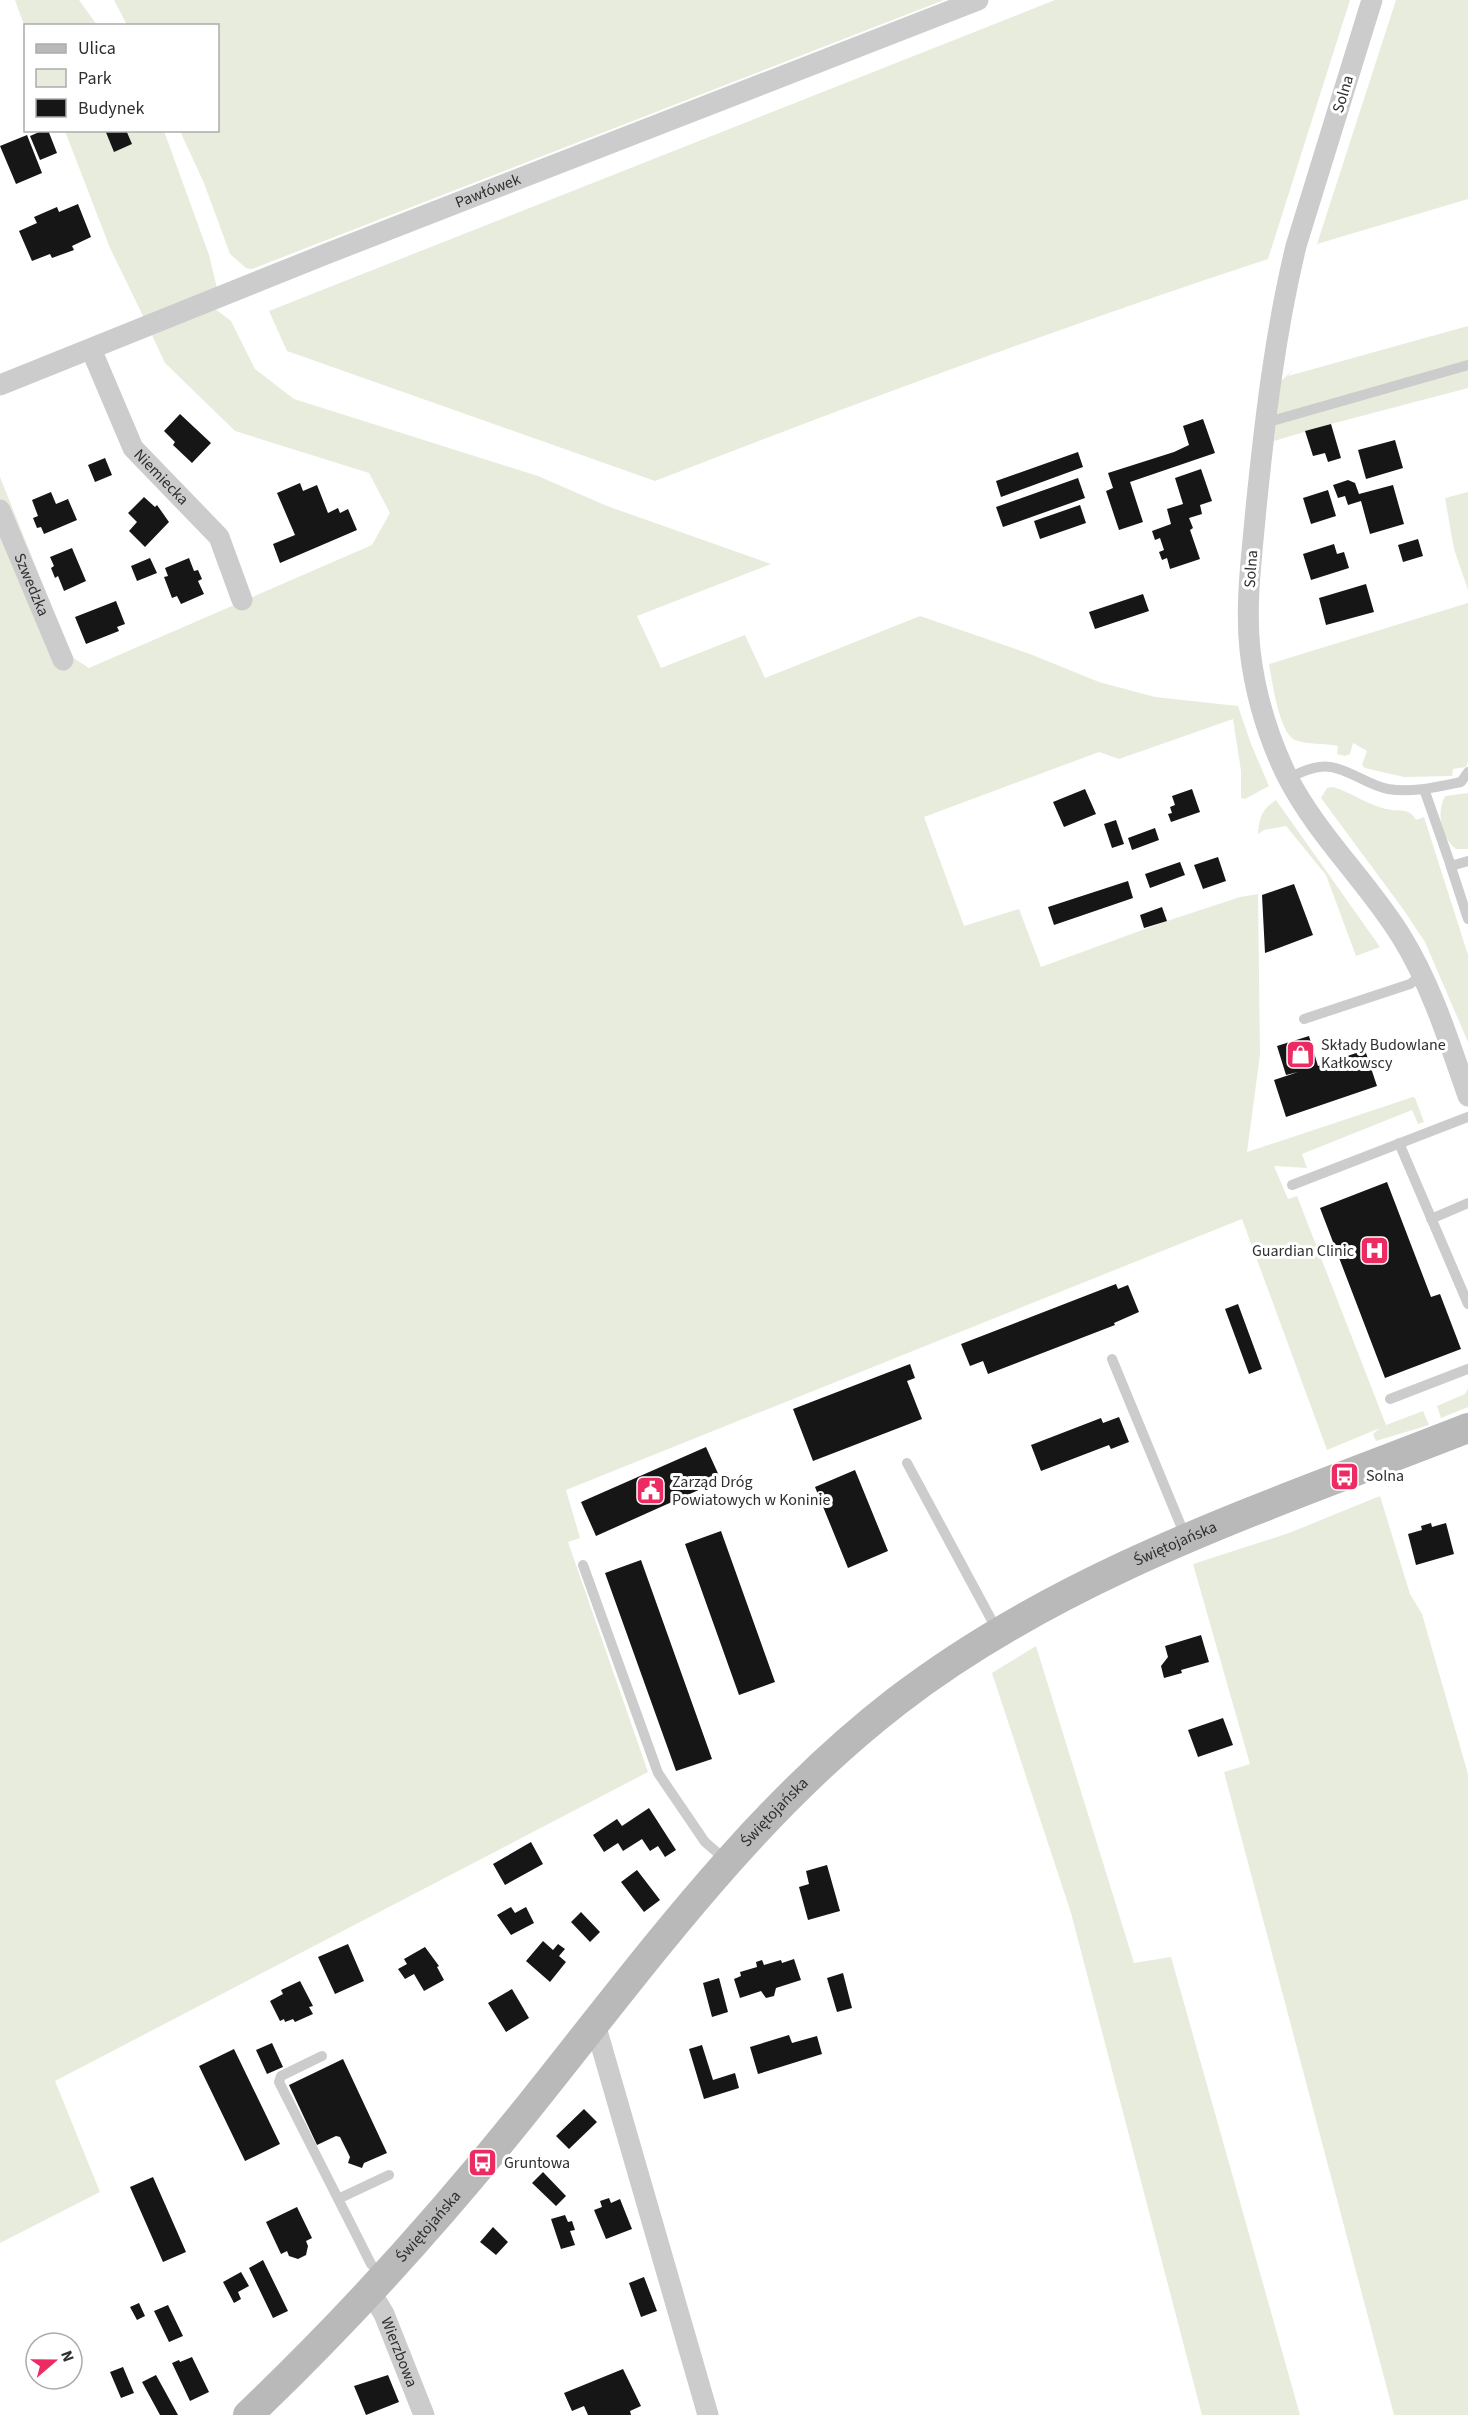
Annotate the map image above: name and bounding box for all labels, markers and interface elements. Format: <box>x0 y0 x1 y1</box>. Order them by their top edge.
legend <box>24 24 219 132</box>
text: Ulica <box>78 36 116 61</box>
text: Park <box>78 66 112 91</box>
street label: Solna <box>1327 73 1359 115</box>
text: Budynek <box>78 96 145 121</box>
street label: Pawłówek <box>452 168 524 214</box>
street label: Niemiecka <box>129 444 194 510</box>
street label: Solna <box>1239 549 1263 589</box>
street label: Szwedzka <box>8 550 54 620</box>
place label: Składy Budowlane Kałkowscy <box>1321 1034 1446 1074</box>
shop icon: Składy Budowlane Kałkowscy <box>1284 1038 1316 1070</box>
hospital icon: Guardian Clinic <box>1359 1235 1391 1267</box>
place label: Guardian Clinic <box>1252 1240 1354 1262</box>
bus stop icon: Solna <box>1329 1460 1361 1492</box>
place label: Solna <box>1366 1465 1404 1487</box>
place label: Zarząd Dróg Powiatowych w Koninie <box>672 1471 830 1511</box>
public building icon: Zarząd Dróg Powiatowych w Koninie <box>635 1475 667 1507</box>
street label: Świętojańska <box>1130 1516 1220 1572</box>
street label: Świętojańska <box>736 1773 813 1852</box>
bus stop icon: Gruntowa <box>467 2147 499 2179</box>
place label: Gruntowa <box>504 2152 570 2174</box>
street label: Świętojańska <box>391 2186 466 2267</box>
street label: Wierzbowa <box>375 2314 423 2390</box>
north arrow <box>24 2331 84 2391</box>
text: N <box>55 2347 79 2365</box>

